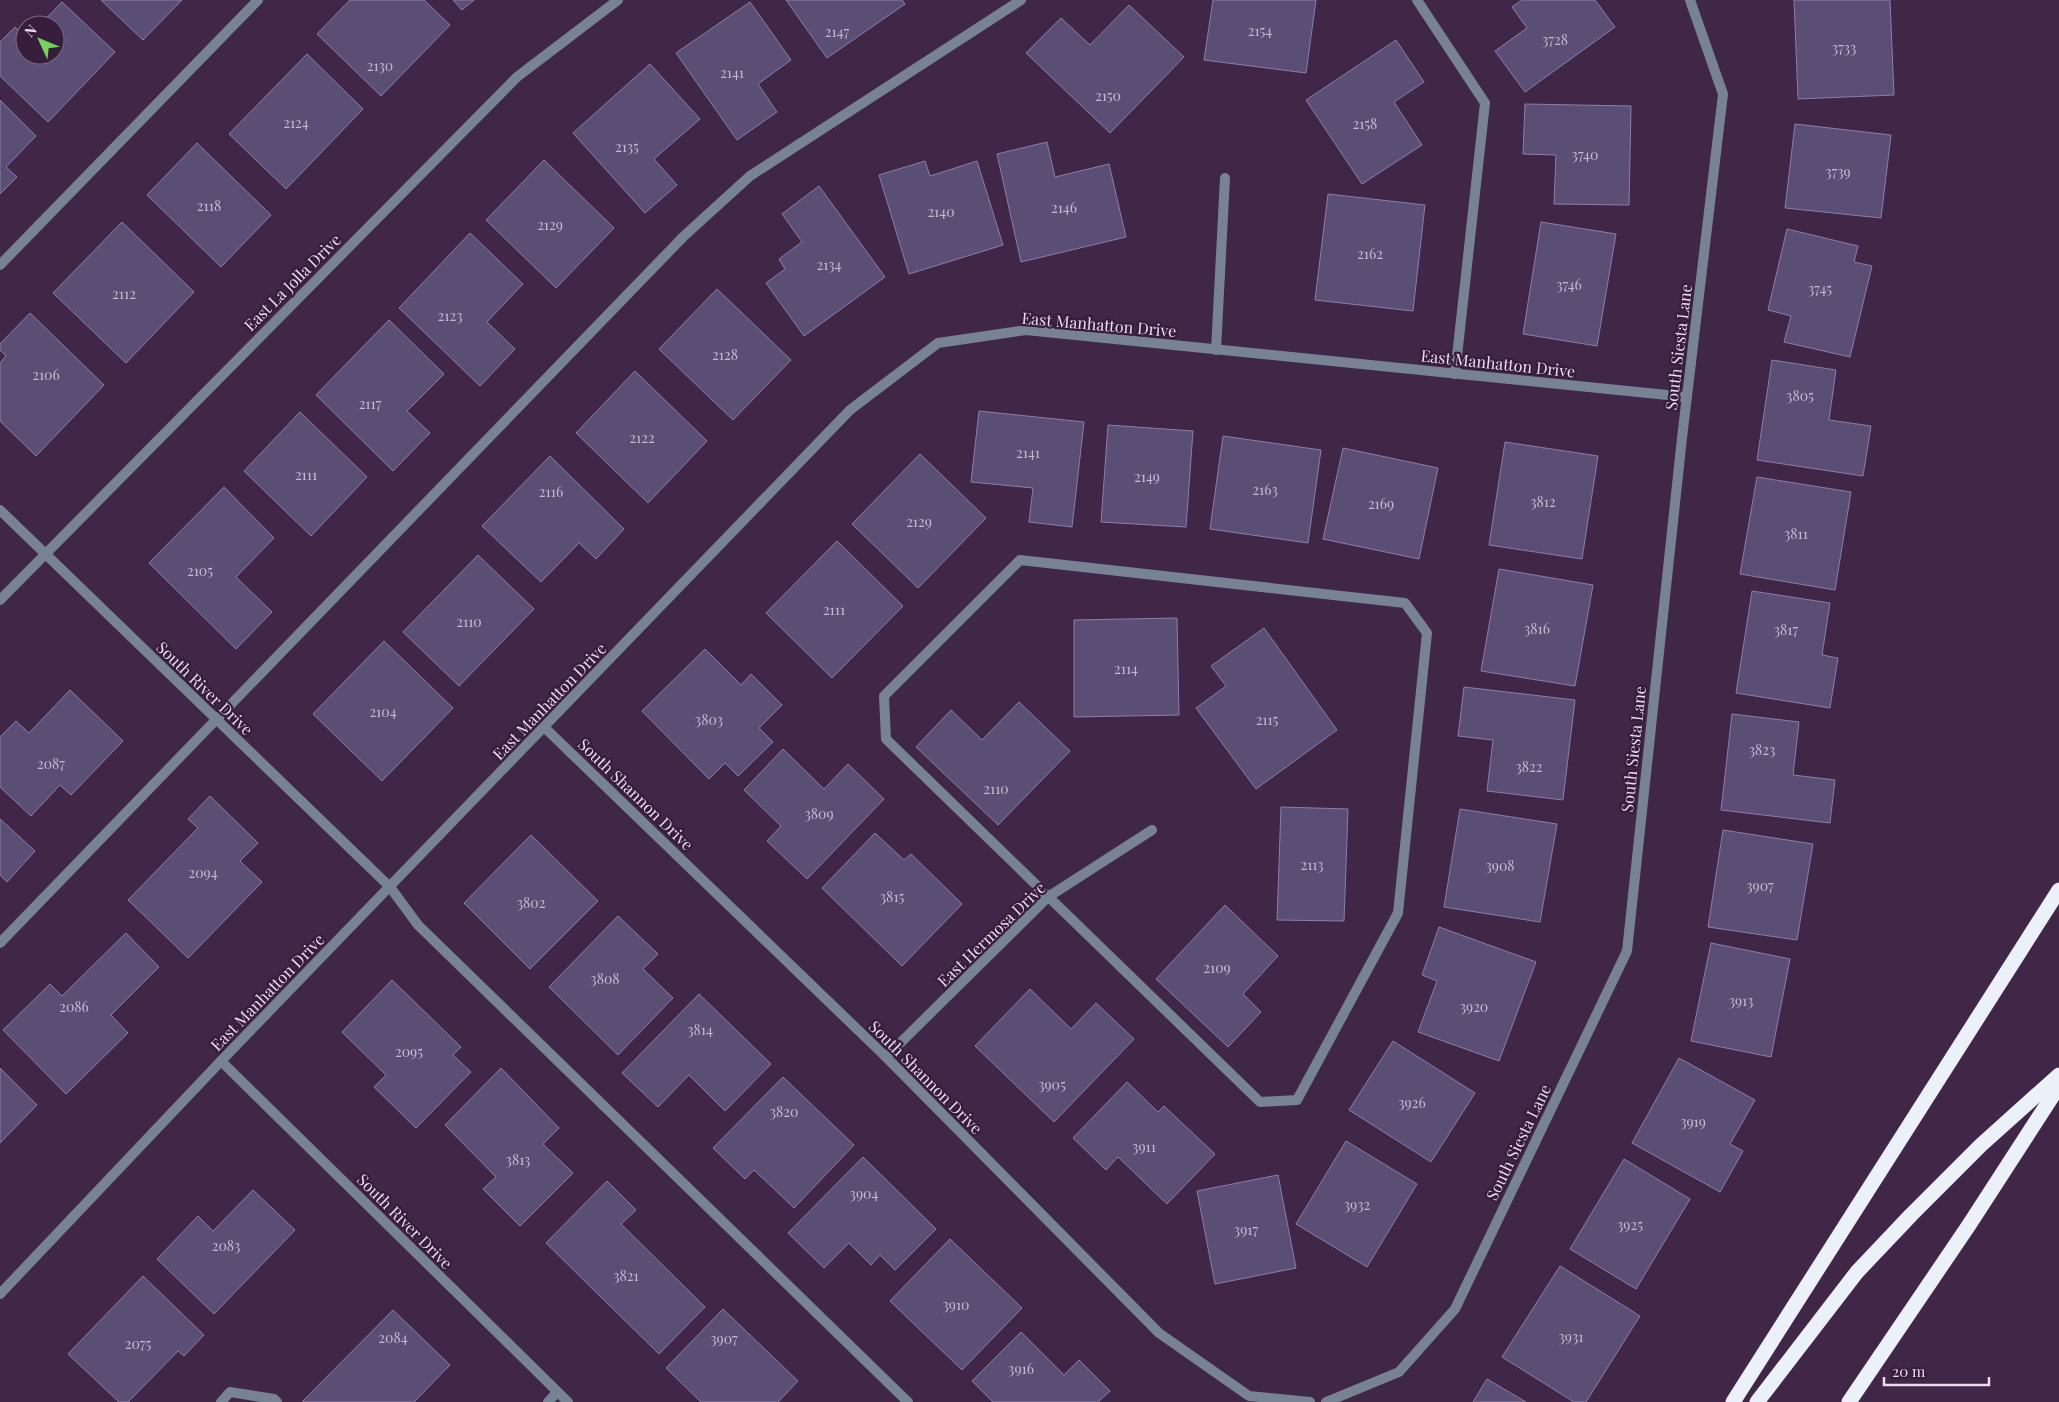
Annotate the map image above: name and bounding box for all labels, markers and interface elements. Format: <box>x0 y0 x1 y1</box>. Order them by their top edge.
north arrow <box>15 15 65 65</box>
text: N <box>20 20 41 41</box>
house number: 2154 <box>1248 21 1272 40</box>
house number: 2147 <box>825 22 849 41</box>
house number: 3728 <box>1542 30 1568 49</box>
house number: 3733 <box>1832 38 1856 57</box>
house number: 2130 <box>367 56 393 75</box>
house number: 2141 <box>720 63 744 82</box>
house number: 2150 <box>1095 86 1121 105</box>
house number: 2124 <box>283 113 309 132</box>
house number: 2158 <box>1353 114 1377 133</box>
house number: 2135 <box>615 137 639 156</box>
house number: 3740 <box>1572 145 1598 164</box>
house number: 3739 <box>1825 162 1851 181</box>
house number: 2118 <box>197 196 221 215</box>
house number: 2146 <box>1051 198 1077 217</box>
house number: 2140 <box>927 202 955 221</box>
house number: 2129 <box>537 215 563 234</box>
street label: East La Jolla Drive <box>239 229 345 335</box>
house number: 2162 <box>1357 244 1383 263</box>
house number: 2134 <box>817 255 842 274</box>
house number: 3746 <box>1556 275 1582 294</box>
house number: 3745 <box>1808 279 1832 298</box>
street label: South Siesta Lane <box>1660 283 1696 411</box>
house number: 2112 <box>112 284 136 303</box>
house number: 2123 <box>438 306 462 325</box>
street label: East Manhatton Drive <box>1021 307 1177 341</box>
street label: East Manhatton Drive <box>1420 344 1576 382</box>
house number: 2128 <box>712 345 738 364</box>
house number: 2106 <box>32 365 60 384</box>
house number: 3805 <box>1786 386 1814 405</box>
house number: 2117 <box>359 394 382 413</box>
house number: 2122 <box>629 428 655 447</box>
house number: 2141 <box>1016 443 1040 462</box>
house number: 2111 <box>295 465 317 484</box>
house number: 2149 <box>1134 467 1160 486</box>
house number: 2163 <box>1252 480 1278 499</box>
house number: 2116 <box>539 482 563 501</box>
house number: 3812 <box>1530 492 1556 511</box>
house number: 2169 <box>1368 494 1394 513</box>
house number: 2129 <box>906 512 932 531</box>
house number: 3811 <box>1784 524 1808 543</box>
house number: 2105 <box>187 561 213 580</box>
house number: 2111 <box>823 600 845 619</box>
house number: 2110 <box>456 612 482 631</box>
house number: 3816 <box>1524 619 1550 638</box>
house number: 3817 <box>1774 620 1799 639</box>
street label: South River Drive <box>152 637 258 739</box>
street label: East Manhatton Drive <box>488 638 610 764</box>
house number: 2114 <box>1114 659 1138 678</box>
street label: South Siesta Lane <box>1616 685 1650 813</box>
house number: 2104 <box>369 702 397 721</box>
house number: 3803 <box>695 710 723 729</box>
house number: 2115 <box>1256 710 1279 729</box>
street label: South Shannon Drive <box>574 734 698 854</box>
house number: 3823 <box>1749 740 1775 759</box>
house number: 2087 <box>37 754 65 773</box>
house number: 3822 <box>1515 757 1543 776</box>
house number: 2110 <box>983 779 1009 798</box>
house number: 3809 <box>804 804 834 823</box>
house number: 2113 <box>1300 855 1324 874</box>
house number: 3908 <box>1485 856 1515 875</box>
house number: 2094 <box>188 863 218 882</box>
house number: 3907 <box>1746 876 1774 895</box>
street label: East Hermosa Drive <box>933 877 1049 991</box>
house number: 3815 <box>880 887 904 906</box>
house number: 3802 <box>517 893 546 912</box>
street label: East Manhatton Drive <box>206 929 328 1055</box>
house number: 2109 <box>1203 958 1231 977</box>
house number: 3808 <box>590 969 620 988</box>
house number: 3913 <box>1729 991 1753 1010</box>
house number: 2086 <box>59 997 89 1016</box>
house number: 3920 <box>1460 997 1488 1016</box>
street label: South Shannon Drive <box>865 1016 987 1138</box>
house number: 3814 <box>687 1020 713 1039</box>
house number: 2095 <box>395 1042 423 1061</box>
house number: 3905 <box>1038 1075 1066 1094</box>
street label: South Siesta Lane <box>1481 1080 1555 1204</box>
house number: 3926 <box>1398 1093 1426 1112</box>
house number: 3820 <box>770 1102 798 1121</box>
house number: 3919 <box>1680 1112 1706 1131</box>
house number: 3911 <box>1132 1137 1156 1156</box>
house number: 3813 <box>506 1150 530 1169</box>
street label: South River Drive <box>353 1169 457 1273</box>
house number: 3904 <box>850 1184 878 1203</box>
house number: 3932 <box>1344 1195 1371 1214</box>
house number: 3925 <box>1617 1215 1643 1234</box>
house number: 3917 <box>1234 1220 1258 1239</box>
house number: 2083 <box>212 1236 240 1255</box>
house number: 3821 <box>613 1266 639 1285</box>
house number: 3910 <box>942 1295 970 1314</box>
house number: 3931 <box>1559 1327 1583 1346</box>
house number: 2084 <box>378 1328 408 1347</box>
house number: 3907 <box>710 1329 738 1348</box>
house number: 2075 <box>125 1334 151 1353</box>
scale bar <box>1884 1354 1989 1386</box>
house number: 3916 <box>1008 1359 1034 1378</box>
text: 20 m <box>1892 1361 1926 1381</box>

